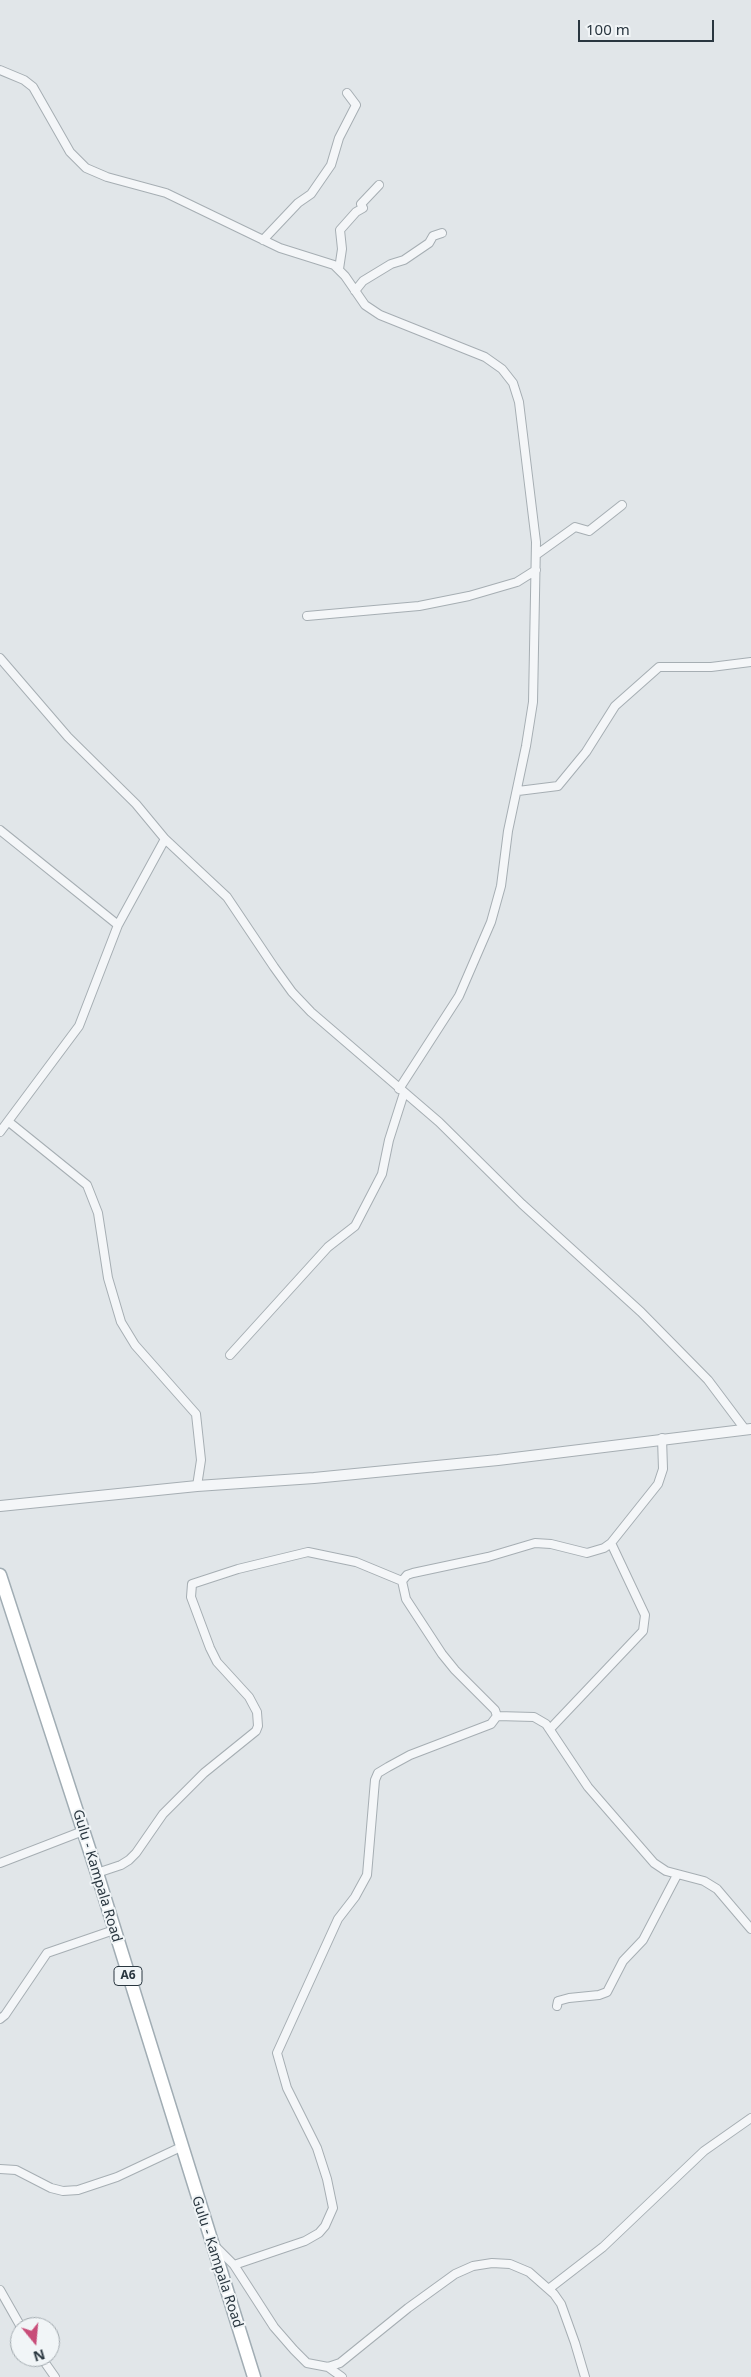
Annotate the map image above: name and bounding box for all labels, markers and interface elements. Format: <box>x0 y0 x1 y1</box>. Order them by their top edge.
scale bar <box>581 10 717 42</box>
text: 100 m <box>586 19 630 39</box>
street label: Gulu - Kampala Road <box>69 1808 125 1944</box>
road number: A6 <box>114 1966 142 1985</box>
street label: Gulu - Kampala Road <box>188 2194 246 2330</box>
north arrow <box>10 2317 60 2367</box>
text: N <box>31 2345 47 2367</box>

